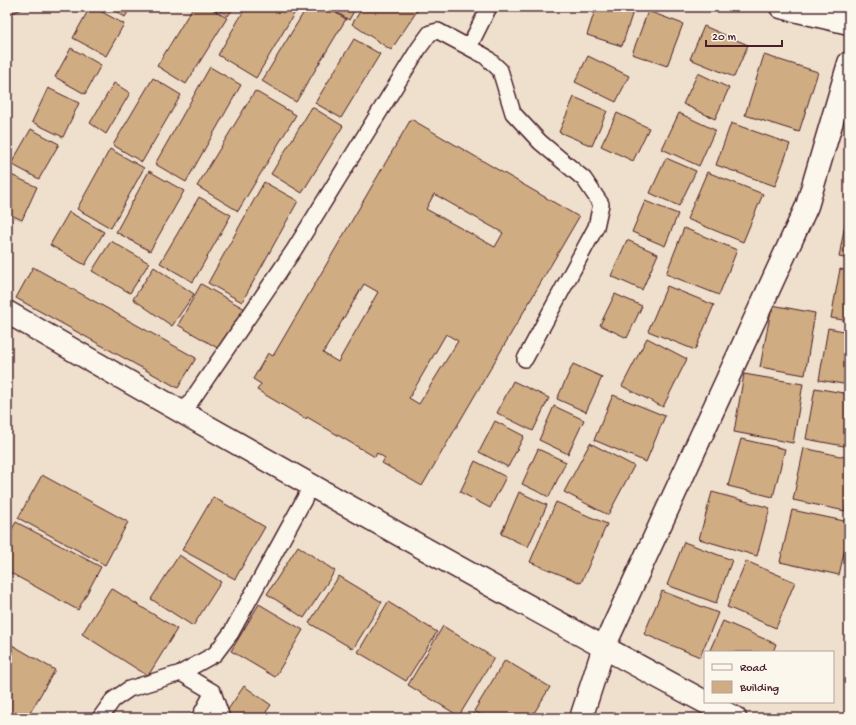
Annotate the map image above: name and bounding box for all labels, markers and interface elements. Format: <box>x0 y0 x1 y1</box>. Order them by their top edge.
scale bar <box>706 22 782 48</box>
text: 20 m <box>712 31 737 45</box>
legend <box>704 651 834 703</box>
text: Road <box>740 662 767 676</box>
text: Building <box>739 682 779 696</box>

